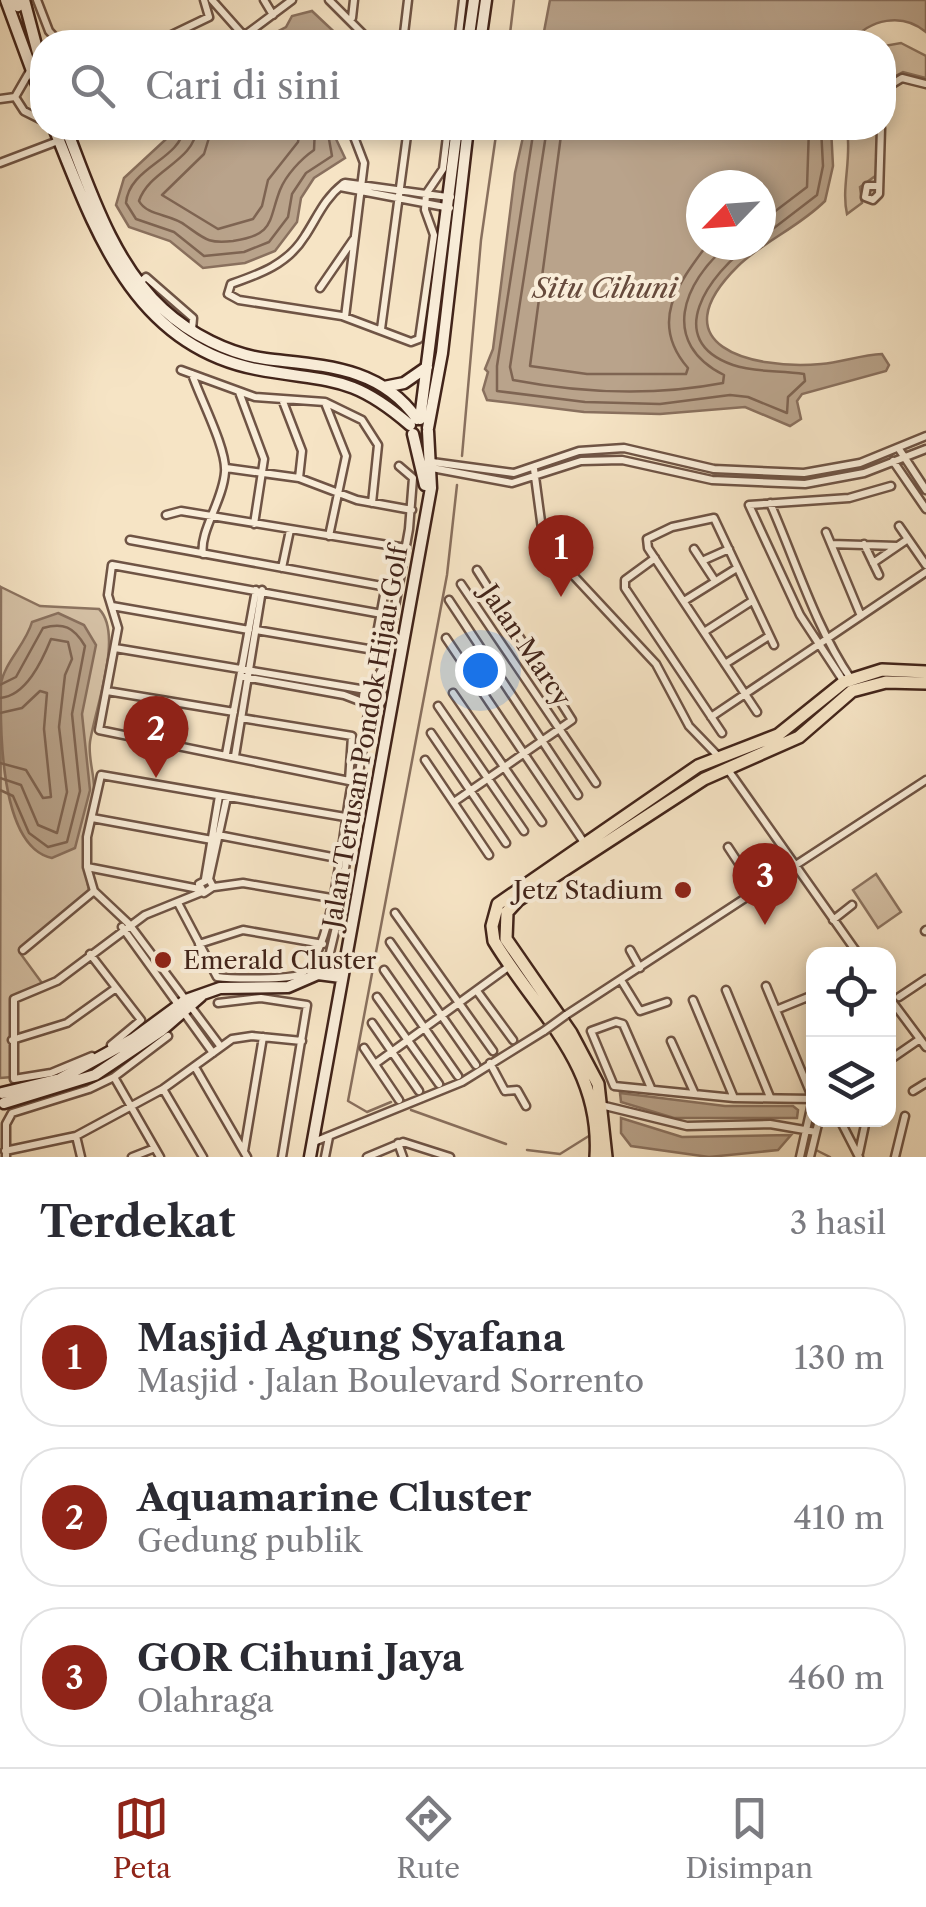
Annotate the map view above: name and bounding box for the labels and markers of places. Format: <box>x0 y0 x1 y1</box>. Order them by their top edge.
pin: 1 <box>528 514 594 597</box>
pin: 2 <box>124 696 188 778</box>
pin: 3 <box>732 842 798 925</box>
place label: Jetz Stadium <box>510 875 663 906</box>
marker: Jetz Stadium <box>672 879 694 901</box>
place label: Emerald Cluster <box>183 945 377 976</box>
marker: Emerald Cluster <box>152 949 174 971</box>

